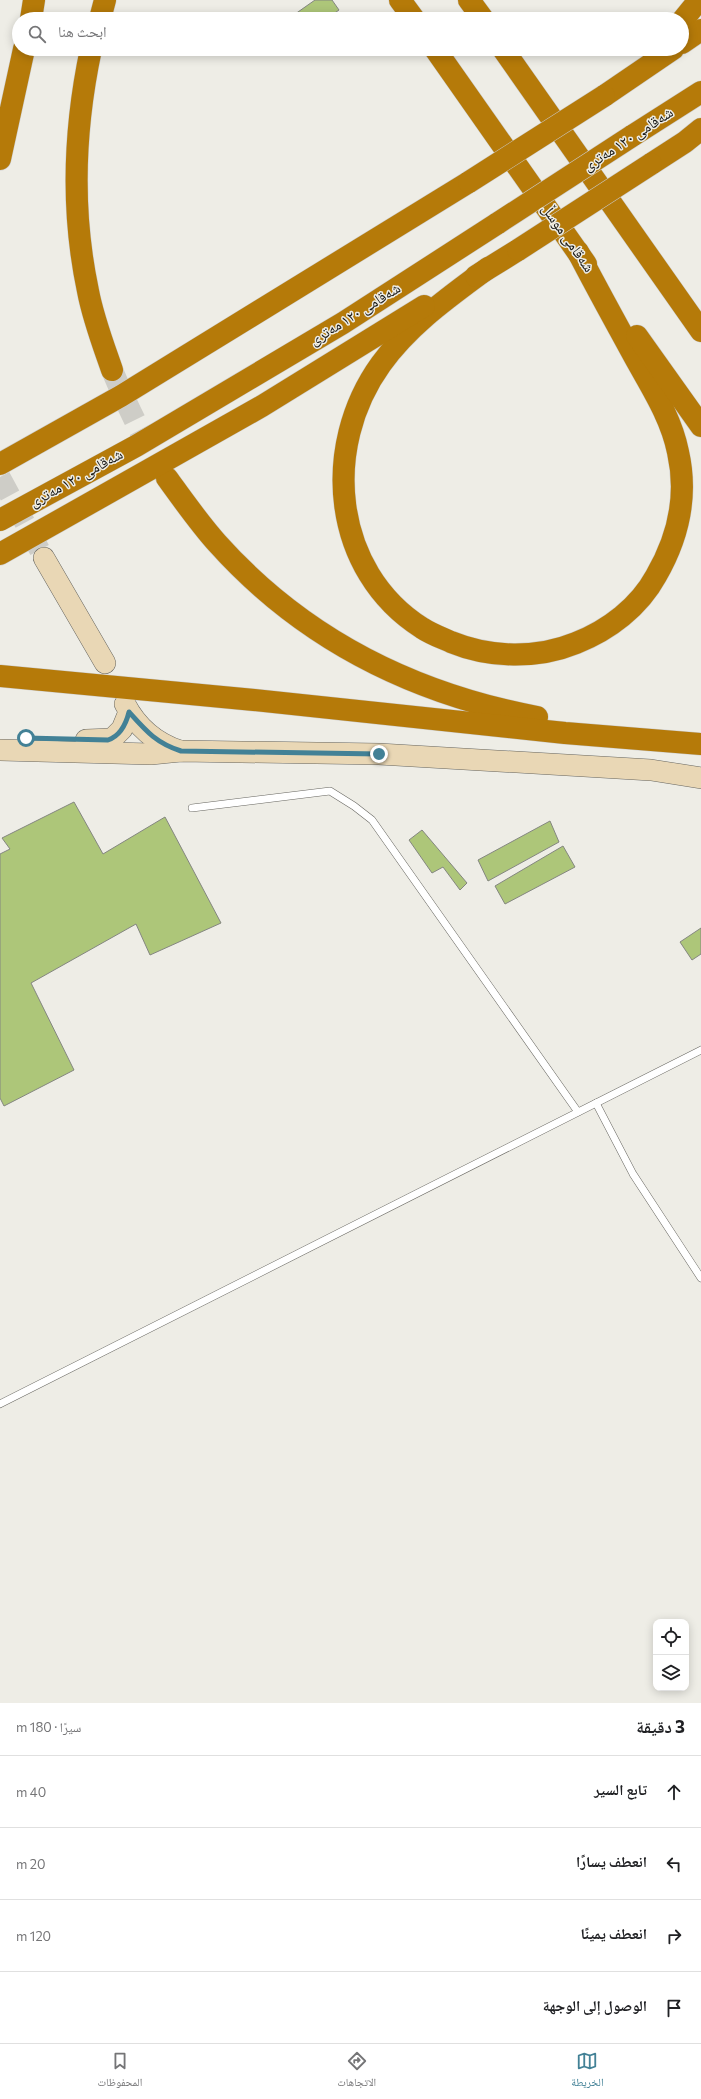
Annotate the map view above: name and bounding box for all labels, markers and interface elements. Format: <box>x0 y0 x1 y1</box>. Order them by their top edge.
search box <box>12 12 689 56</box>
text: ابحث هنا <box>58 22 107 40</box>
icon: search <box>26 23 48 45</box>
street label: شەقامی ١٢٠ مەتری <box>579 102 677 176</box>
street label: شەقامی موسڵ <box>537 200 599 276</box>
street label: شەقامی ١٢٠ مەتری <box>306 278 404 350</box>
street label: شەقامی ١٢٠ مەتری <box>26 444 126 512</box>
route start <box>17 729 35 747</box>
route end <box>370 745 388 763</box>
map controls <box>653 1619 689 1691</box>
button: locate <box>653 1619 689 1655</box>
button: layers <box>653 1655 689 1691</box>
text: 3 دقيقة <box>636 1716 685 1737</box>
text: سيرًا · 180 m <box>16 1719 81 1735</box>
text: تابع السير <box>594 1780 647 1798</box>
icon: ahead <box>663 1781 685 1803</box>
text: 40 m <box>16 1784 46 1800</box>
text: انعطف يسارًا <box>576 1852 647 1870</box>
icon: left <box>663 1853 685 1875</box>
text: 20 m <box>16 1856 46 1872</box>
text: انعطف يمينًا <box>581 1924 647 1942</box>
icon: right <box>663 1925 685 1947</box>
text: 120 m <box>16 1928 51 1944</box>
text: الوصول إلى الوجهة <box>543 1996 647 2014</box>
icon: arrive <box>663 1997 685 2019</box>
tab: المحفوظات <box>97 2050 142 2093</box>
tab: الاتجاهات <box>337 2050 376 2093</box>
tab: الخريطة <box>571 2050 604 2093</box>

